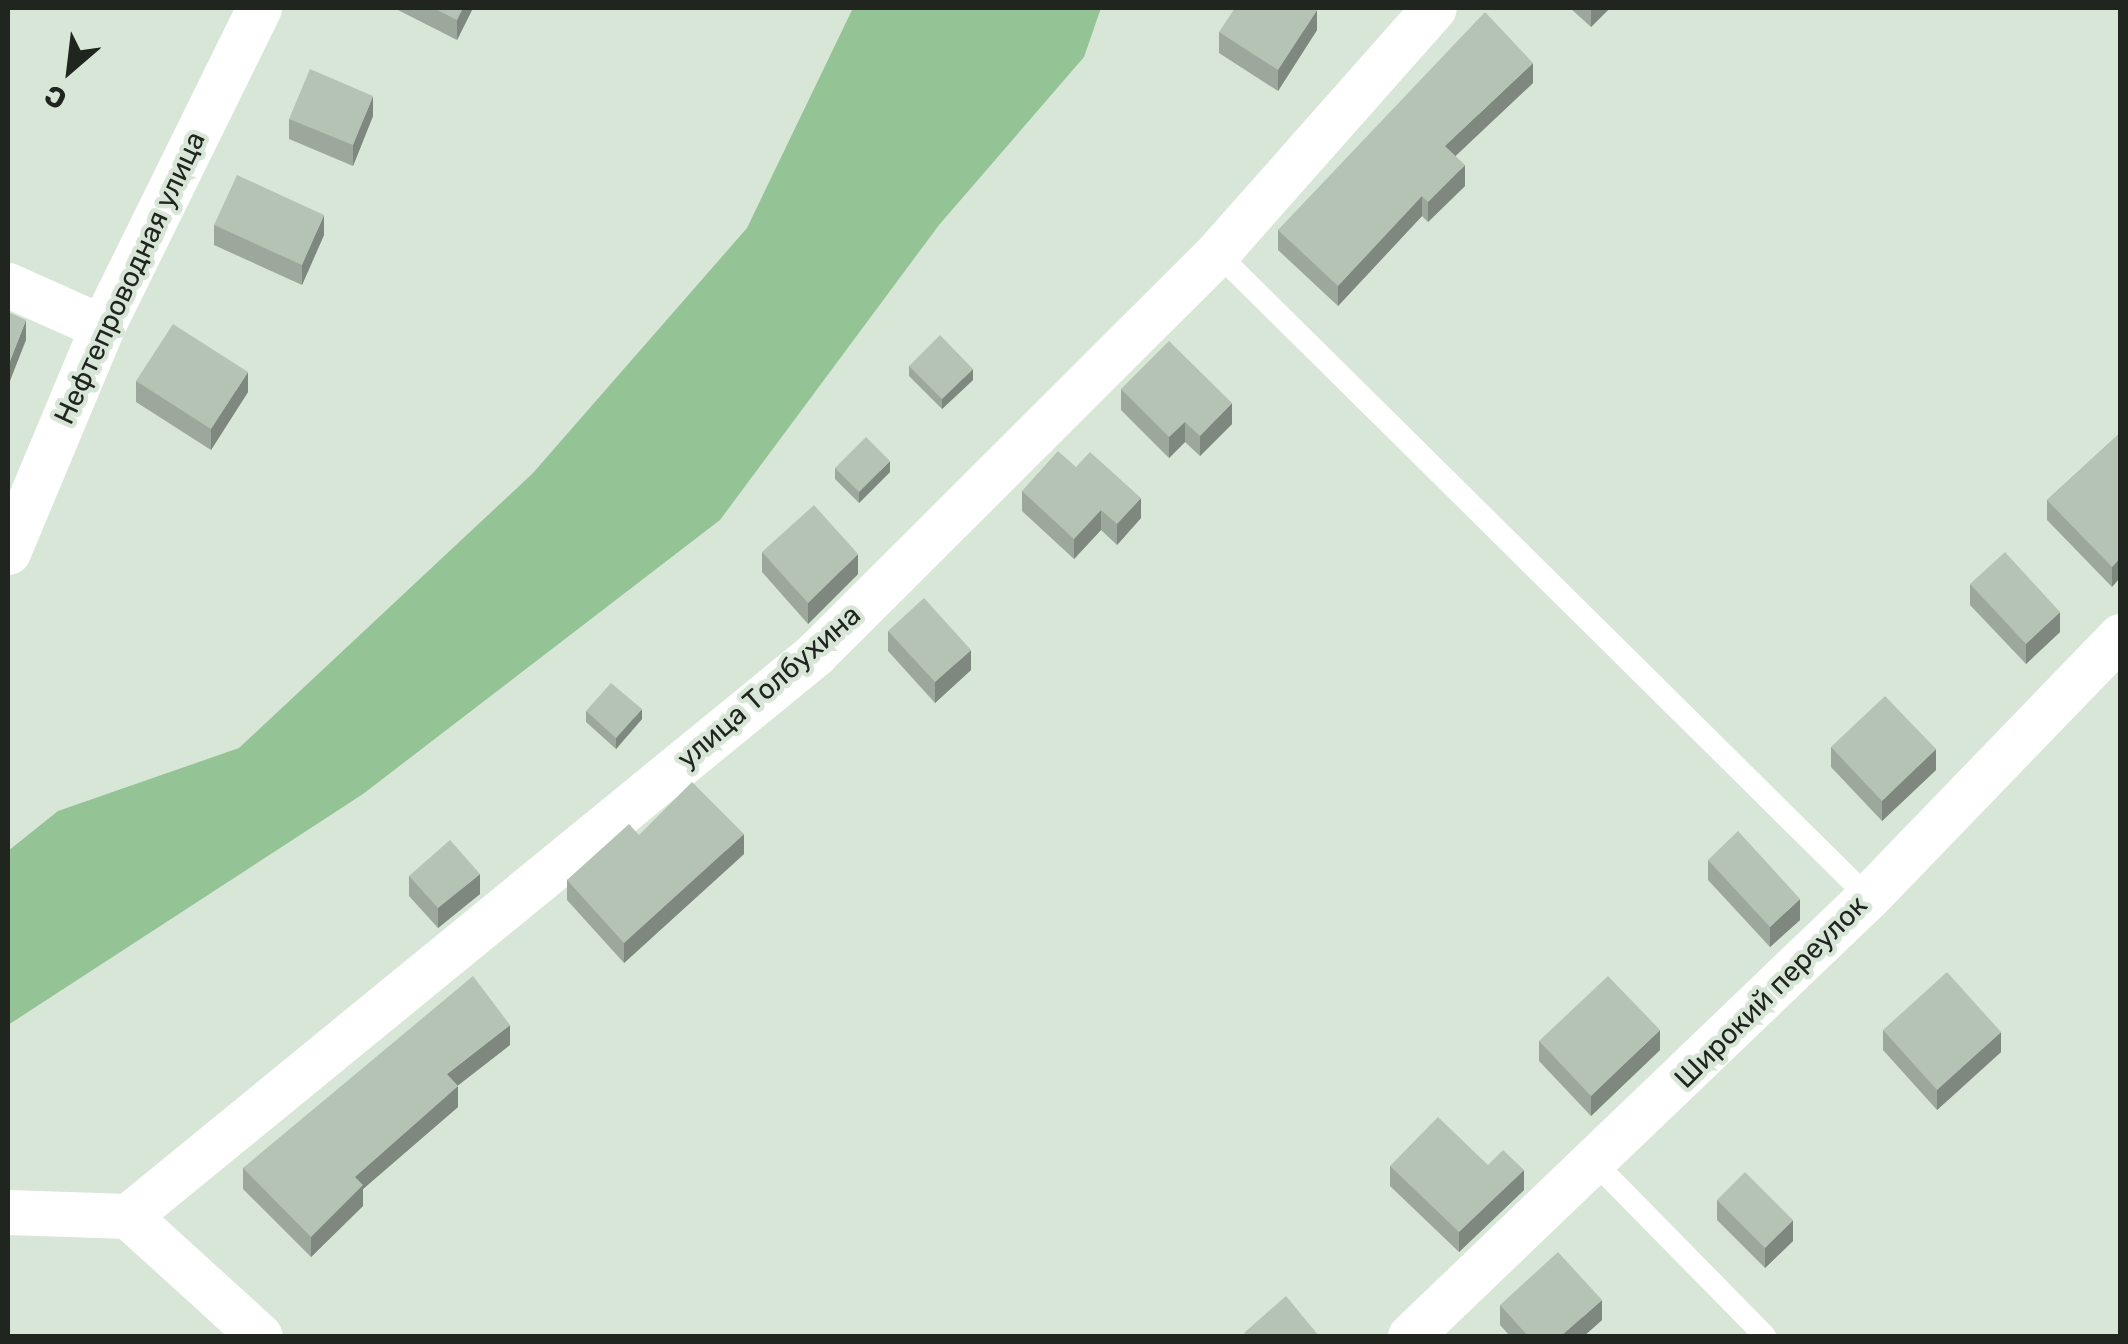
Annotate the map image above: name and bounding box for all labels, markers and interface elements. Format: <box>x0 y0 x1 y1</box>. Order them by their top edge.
north arrow <box>20 20 120 120</box>
text: С <box>39 78 72 116</box>
street label: Нефтепроводная улица <box>47 126 213 430</box>
street label: улица Толбухина <box>670 598 868 776</box>
street label: Широкий переулок <box>1668 889 1874 1095</box>

